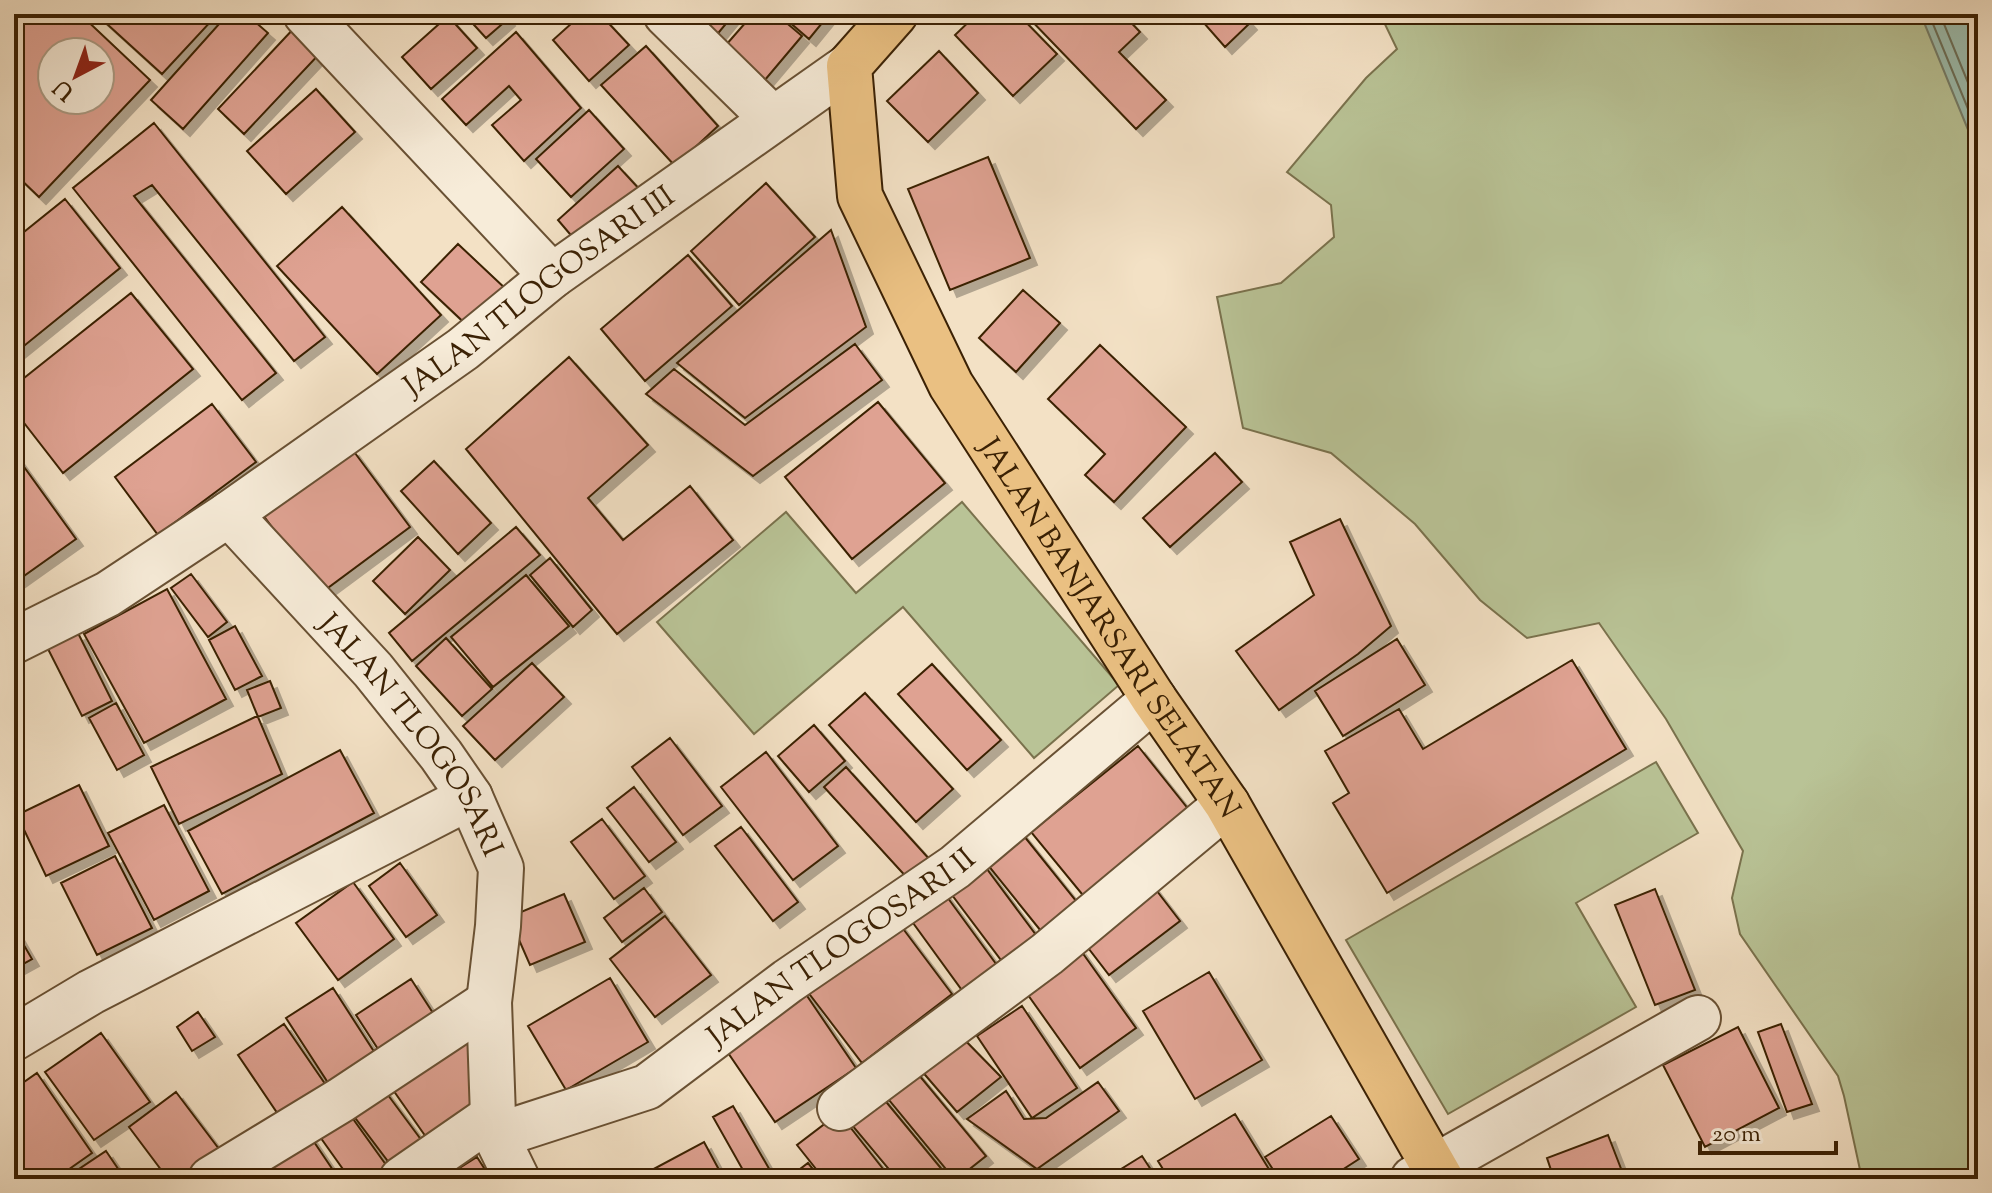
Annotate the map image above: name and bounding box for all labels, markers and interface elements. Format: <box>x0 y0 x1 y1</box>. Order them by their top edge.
north arrow <box>36 36 116 116</box>
text: U <box>48 71 82 107</box>
street label: JALAN TLOGOSARI III <box>394 177 685 410</box>
street label: JALAN BANJARSARI SELATAN <box>966 429 1250 827</box>
street label: JALAN TLOGOSARI <box>306 603 513 864</box>
street label: JALAN TLOGOSARI II <box>697 839 986 1060</box>
scale bar <box>1700 1105 1836 1155</box>
text: 20 m <box>1712 1118 1761 1152</box>

